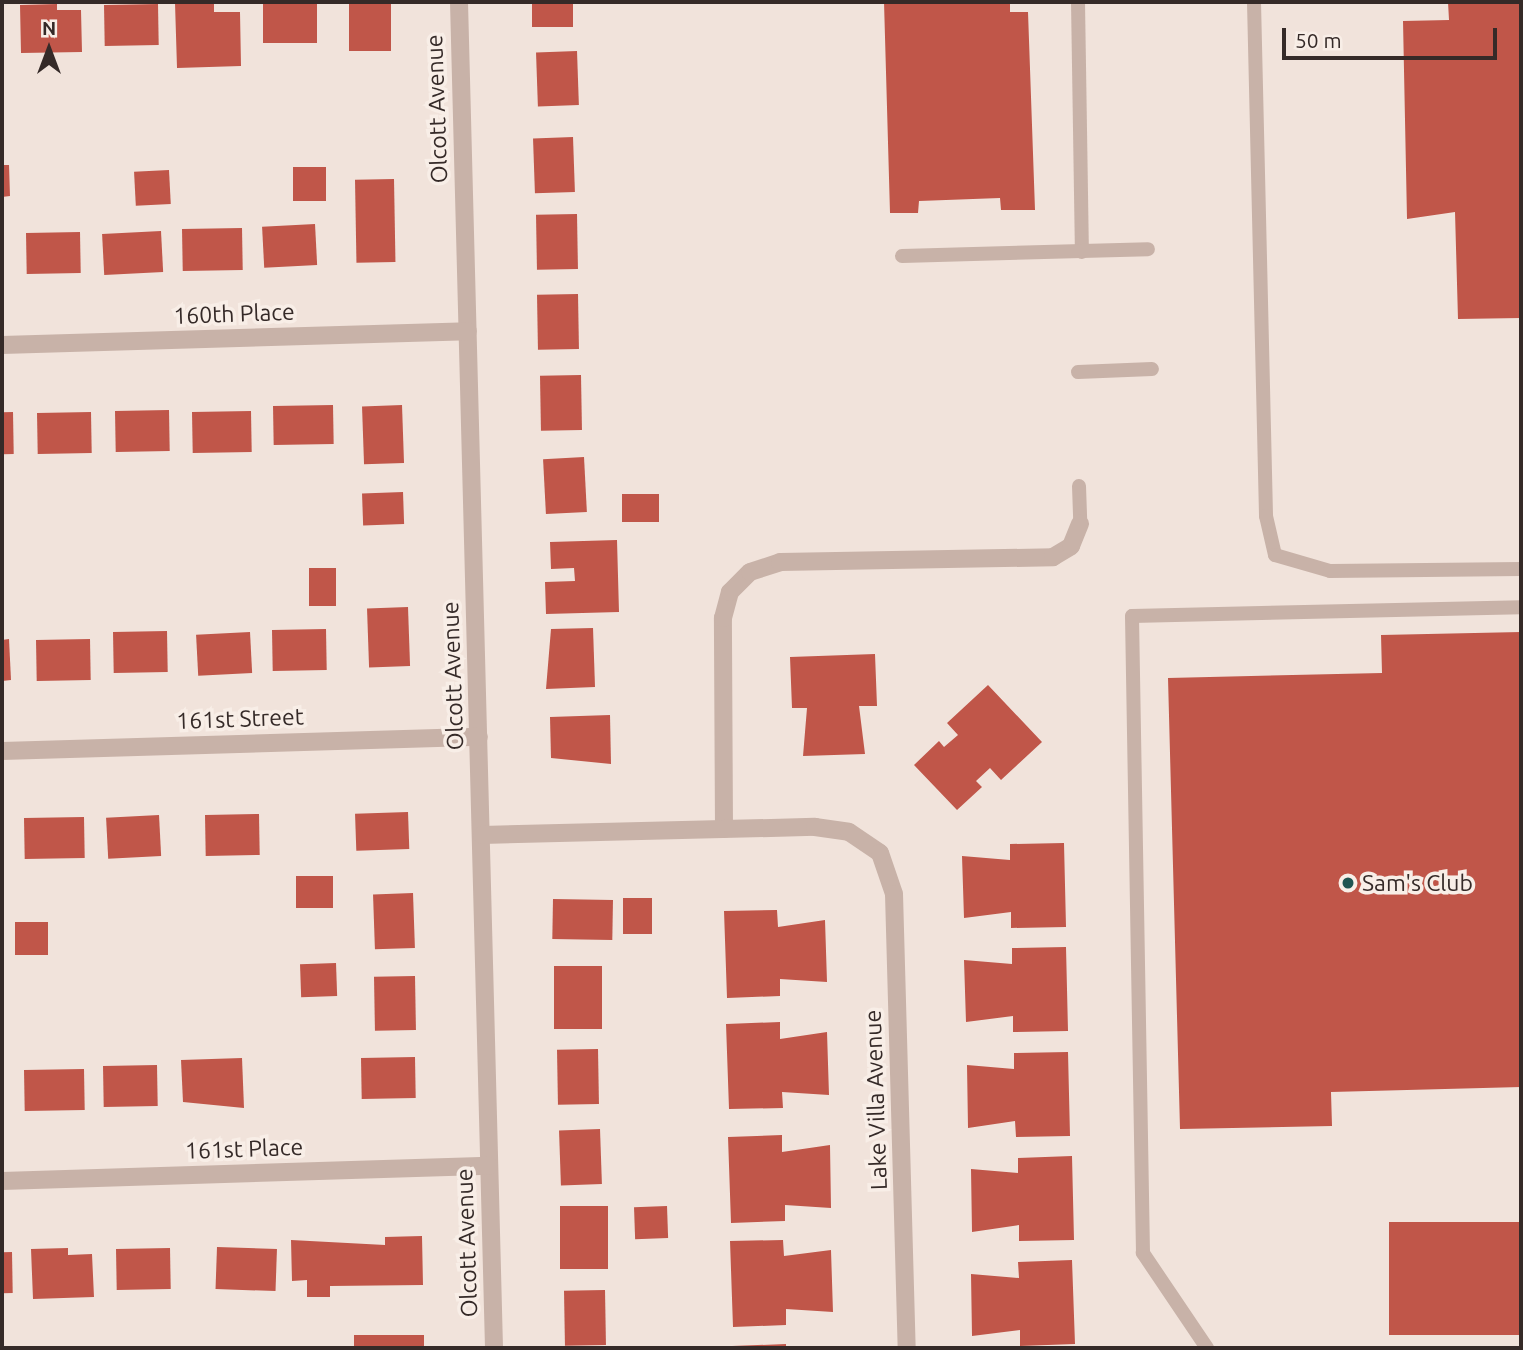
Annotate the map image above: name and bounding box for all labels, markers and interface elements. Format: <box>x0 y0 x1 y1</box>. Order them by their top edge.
north arrow <box>14 14 84 84</box>
scale bar <box>1285 14 1500 58</box>
text: N <box>42 17 56 39</box>
text: 50 m <box>1295 28 1342 52</box>
street label: Olcott Avenue <box>421 34 453 184</box>
street label: 160th Place <box>173 298 295 330</box>
street label: Olcott Avenue <box>437 601 469 751</box>
street label: 161st Street <box>176 703 304 735</box>
place label: Sam's Club <box>1362 869 1473 897</box>
marker: Sam's Club <box>1340 875 1356 891</box>
street label: Lake Villa Avenue <box>859 1009 893 1191</box>
street label: 161st Place <box>184 1133 304 1165</box>
street label: Olcott Avenue <box>451 1168 483 1318</box>

